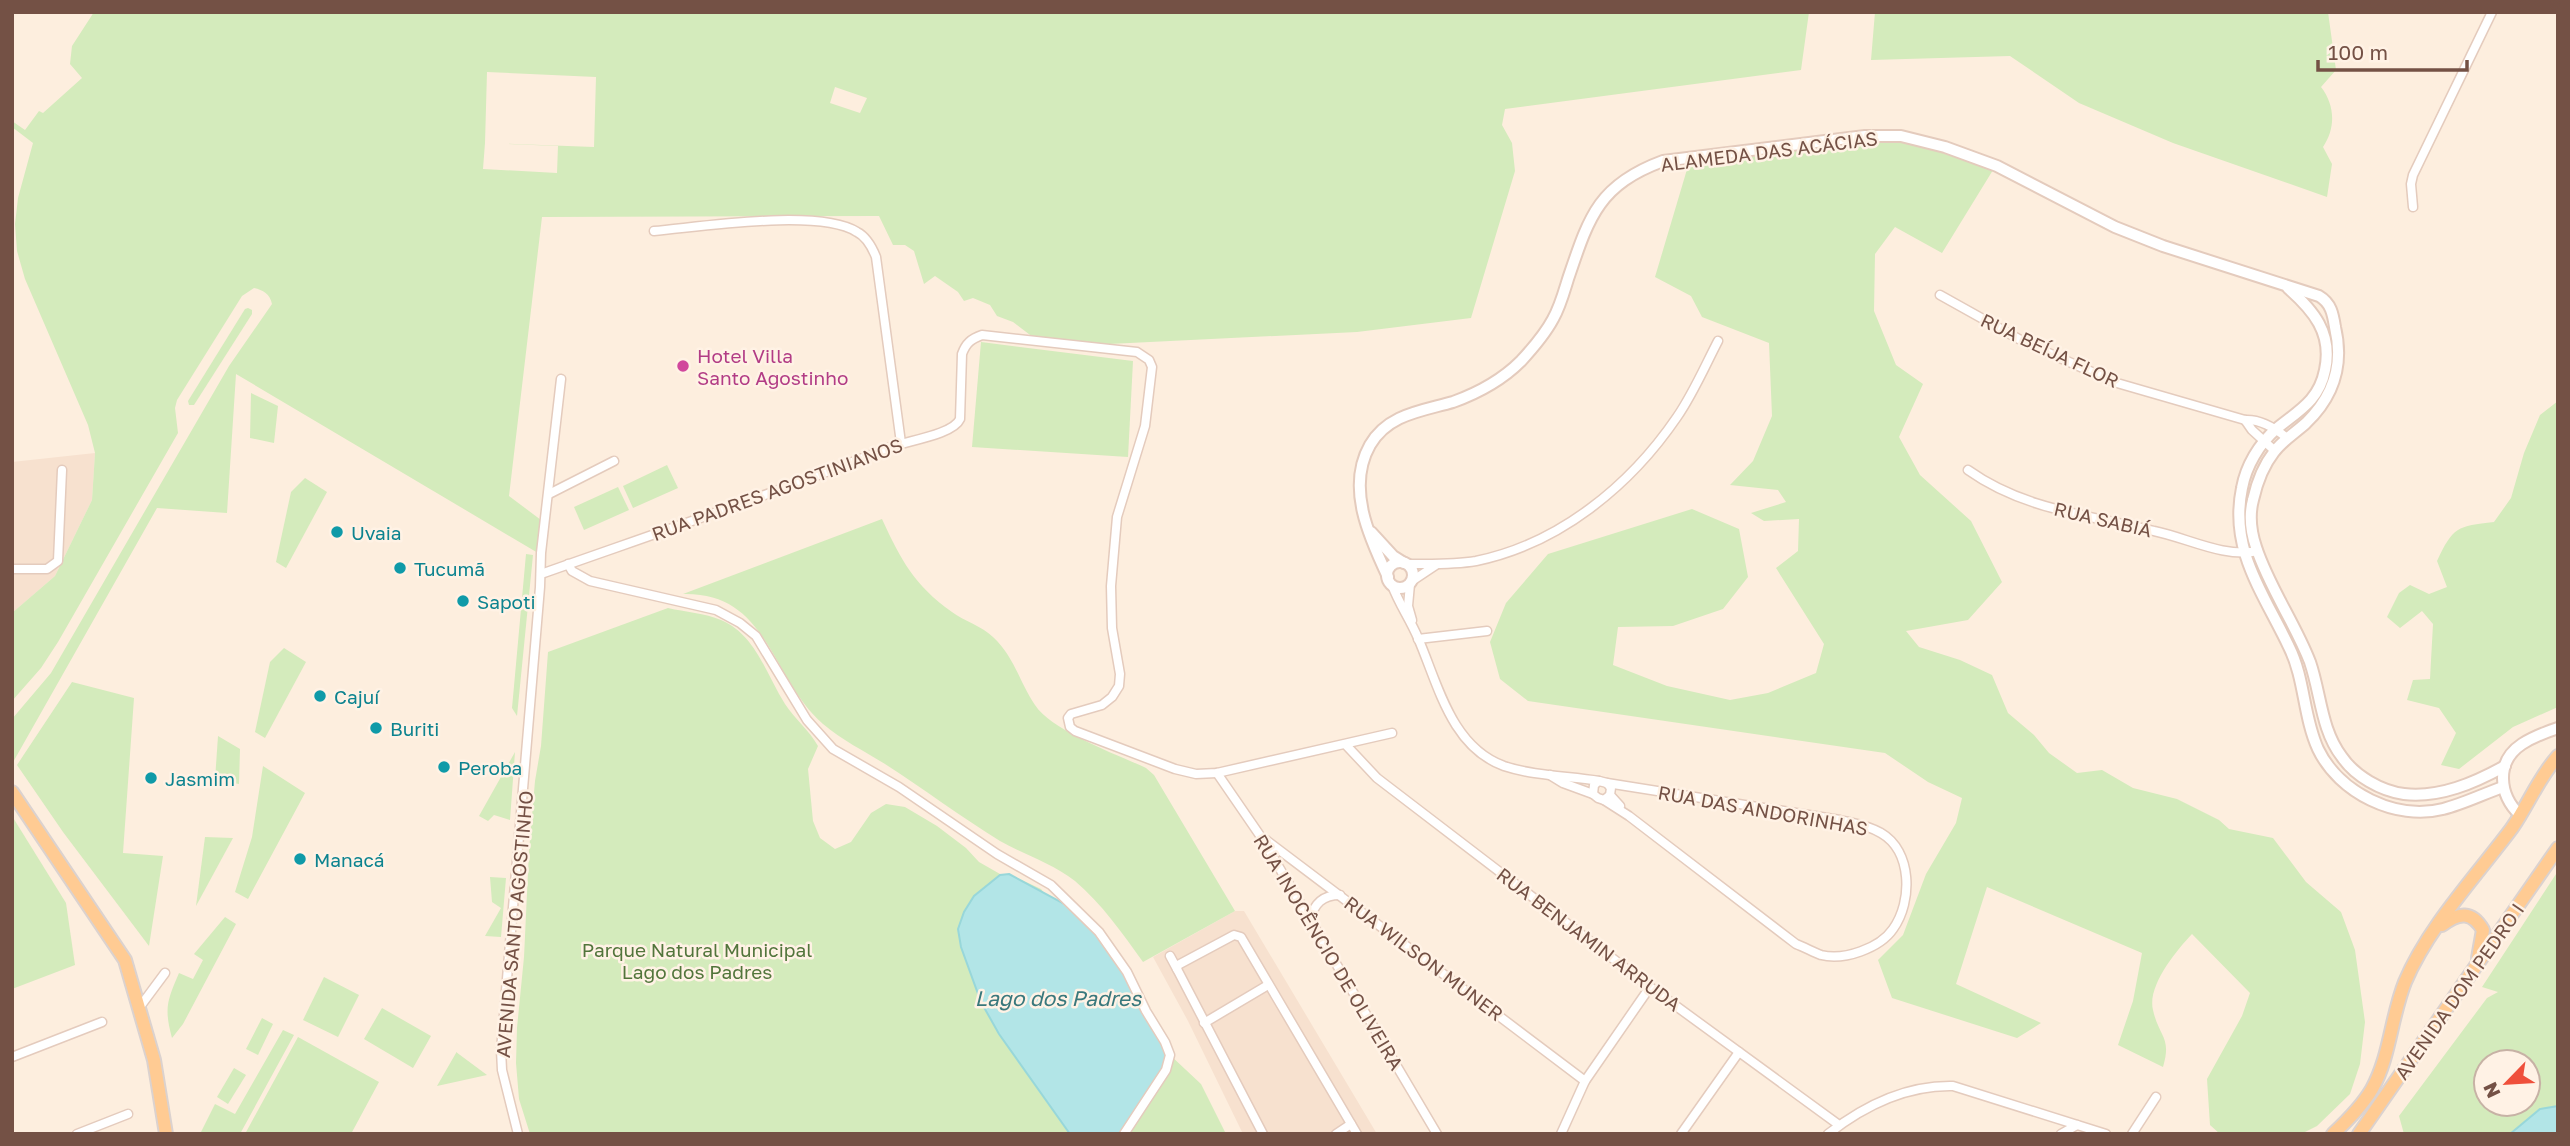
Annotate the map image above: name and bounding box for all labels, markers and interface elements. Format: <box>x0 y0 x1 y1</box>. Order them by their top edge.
scale bar <box>2318 28 2467 72</box>
text: 100 m <box>2328 39 2388 65</box>
street label: ALAMEDA DAS ACÁCIAS <box>1659 126 1879 176</box>
street label: RUA BEÍJA FLOR <box>1977 308 2123 392</box>
place label: Hotel Villa Santo Agostinho <box>697 344 848 389</box>
marker: Hotel Villa Santo Agostinho <box>675 358 691 374</box>
street label: RUA PADRES AGOSTINIANOS <box>648 433 906 545</box>
street label: RUA SABIÁ <box>2052 497 2154 541</box>
place label: Uvaia <box>351 521 402 544</box>
marker: Uvaia <box>329 524 345 540</box>
place label: Tucumã <box>414 557 485 580</box>
marker: Tucumã <box>392 560 408 576</box>
place label: Sapoti <box>477 590 536 613</box>
marker: Sapoti <box>455 593 471 609</box>
place label: Cajuí <box>334 685 381 708</box>
marker: Cajuí <box>312 688 328 704</box>
place label: Buriti <box>390 717 439 740</box>
marker: Buriti <box>368 720 384 736</box>
place label: Peroba <box>458 756 522 779</box>
marker: Peroba <box>436 759 452 775</box>
place label: Jasmim <box>165 767 235 790</box>
marker: Jasmim <box>143 770 159 786</box>
street label: RUA DAS ANDORINHAS <box>1656 780 1870 840</box>
street label: AVENIDA SANTO AGOSTINHO <box>491 790 537 1058</box>
street label: RUA INOCÊNCIO DE OLIVEIRA <box>1249 830 1409 1074</box>
place label: Manacá <box>314 848 385 871</box>
marker: Manacá <box>292 851 308 867</box>
street label: RUA BENJAMIN ARRUDA <box>1492 862 1686 1016</box>
street label: RUA WILSON MUNER <box>1340 891 1508 1025</box>
street label: AVENIDA DOM PEDRO I <box>2389 899 2529 1083</box>
park label: Parque Natural Municipal Lago dos Padres <box>582 938 812 983</box>
water label: Lago dos Padres <box>975 985 1142 1011</box>
north arrow <box>2472 1048 2542 1118</box>
text: N <box>2478 1079 2505 1102</box>

